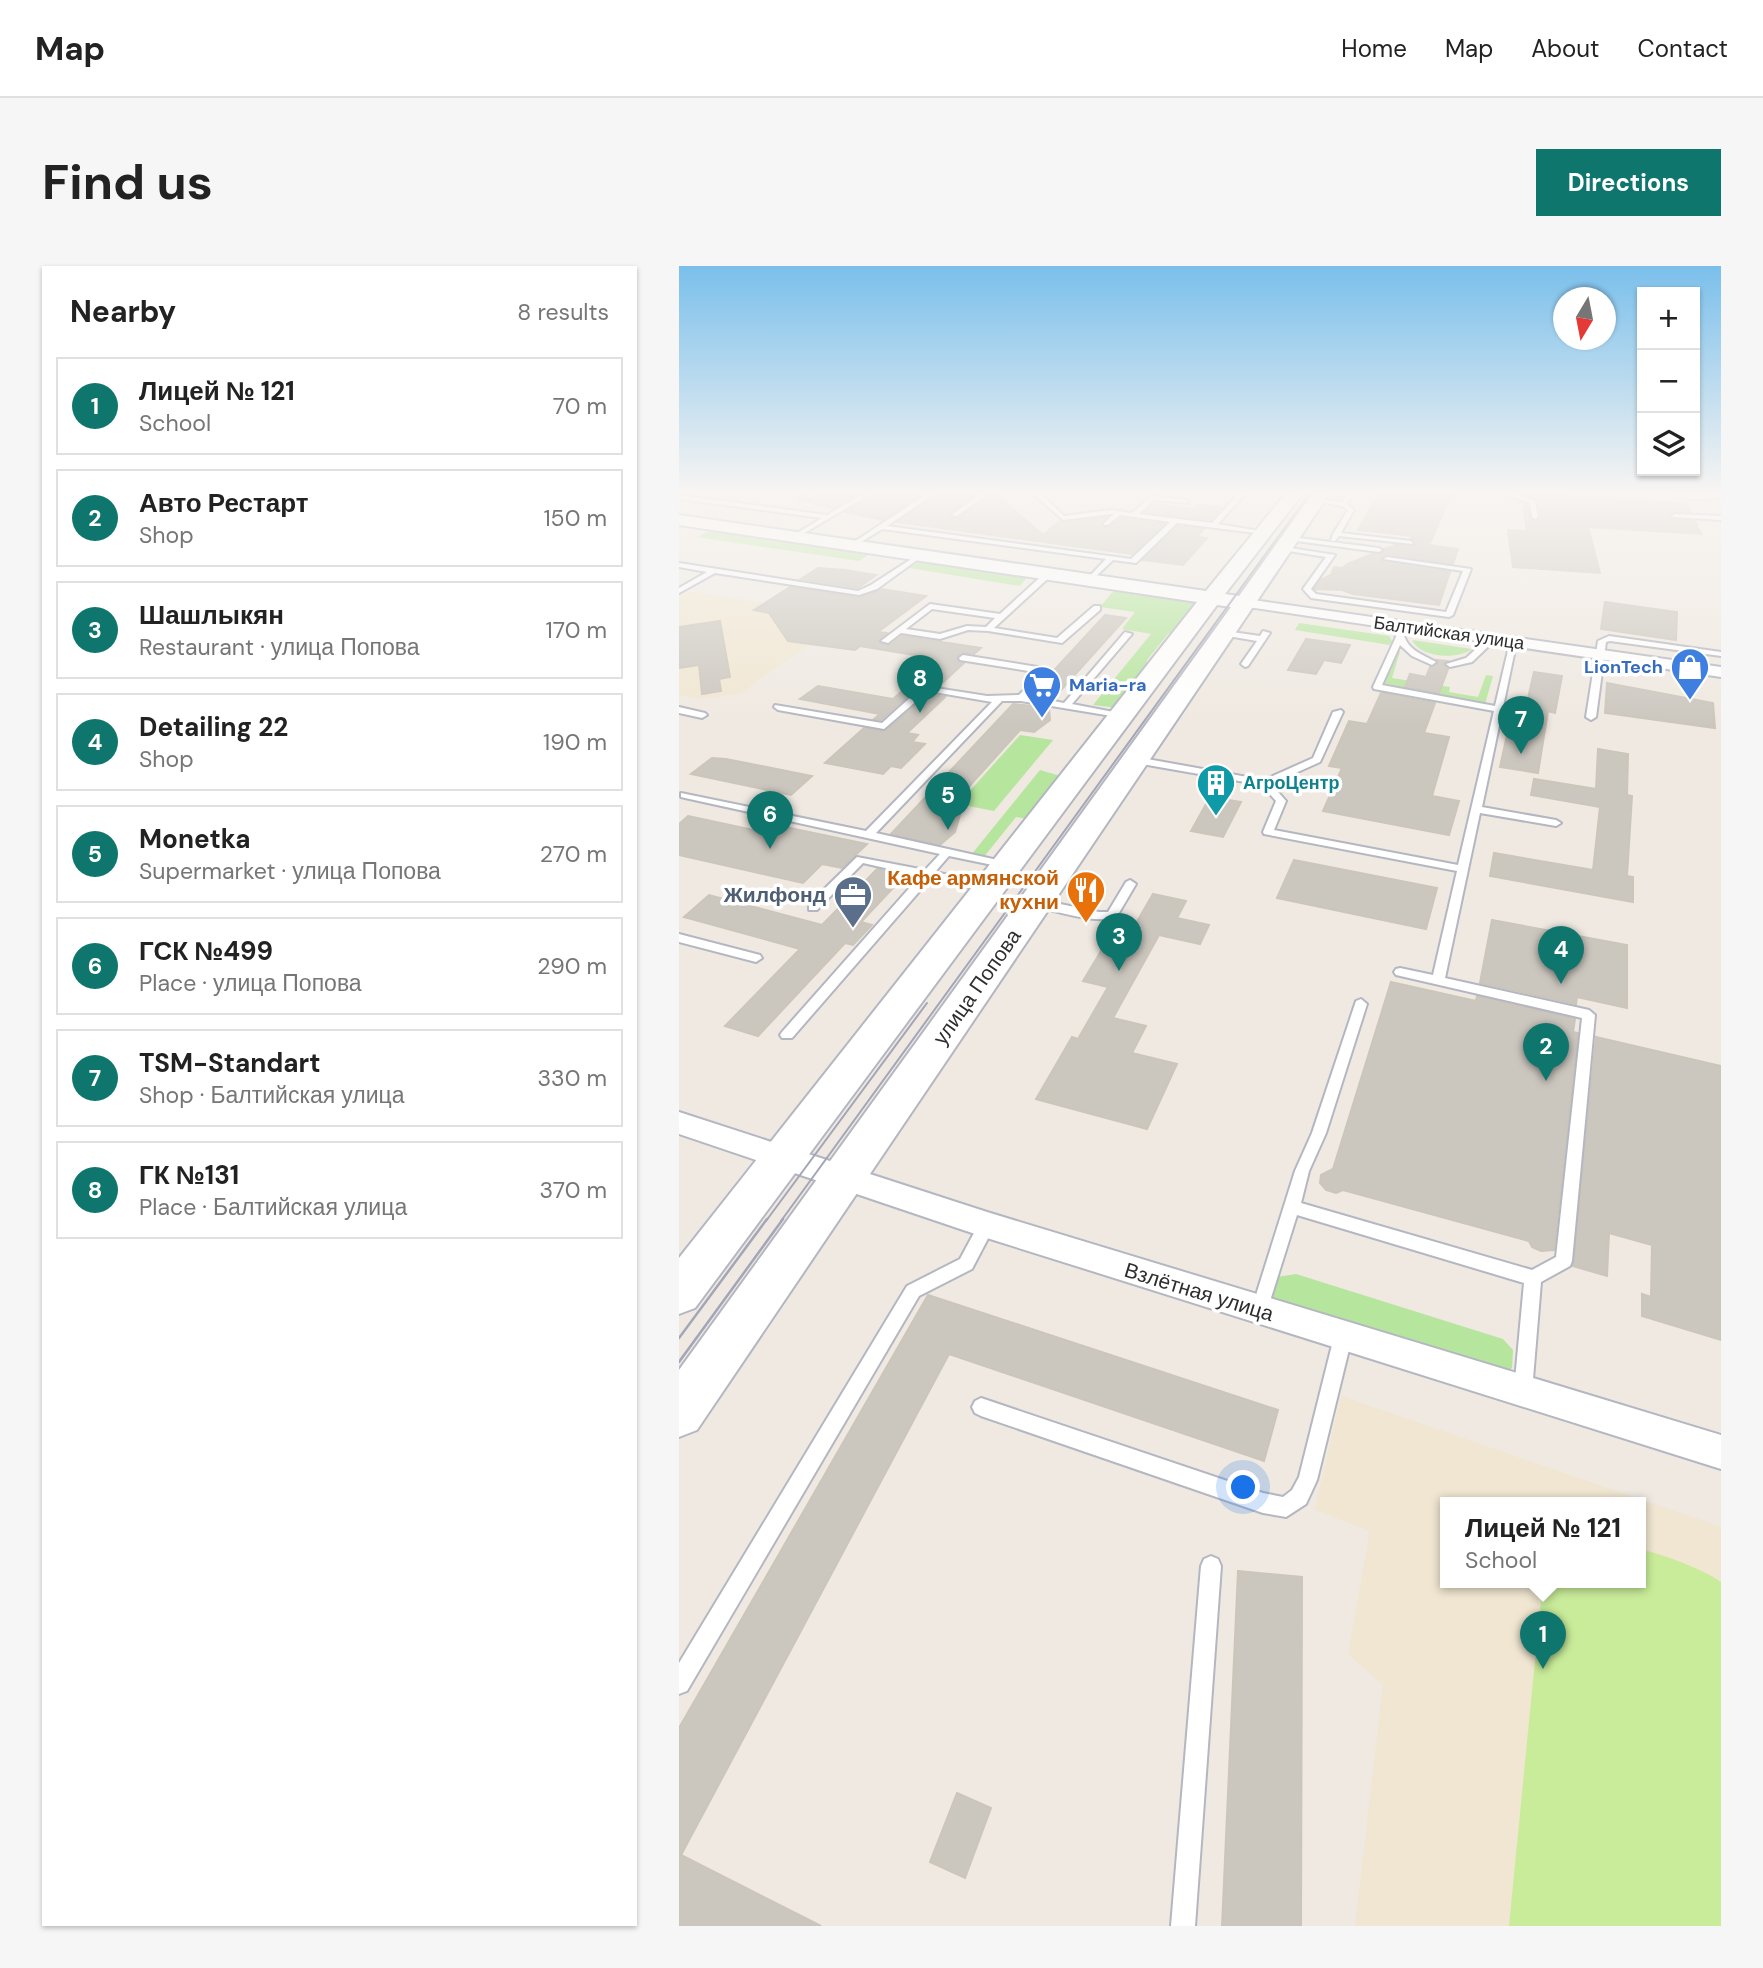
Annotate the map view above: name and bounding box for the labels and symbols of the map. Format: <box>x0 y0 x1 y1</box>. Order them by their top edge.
north arrow <box>1553 287 1616 350</box>
street label: Балтийская улица <box>1372 611 1527 656</box>
shop icon: LionTech <box>1669 646 1711 701</box>
pin: 8 <box>897 655 943 713</box>
place label: LionTech <box>1584 655 1663 679</box>
supermarket icon: Maria-ra <box>1021 664 1063 719</box>
place label: Maria-ra <box>1069 673 1147 697</box>
pin: 7 <box>1498 696 1544 754</box>
building icon: АгроЦентр <box>1195 762 1237 817</box>
place label: АгроЦентр <box>1243 771 1340 795</box>
pin: 5 <box>925 772 971 830</box>
pin: 6 <box>747 791 793 849</box>
place label: Кафе армянской кухни <box>887 864 1059 916</box>
restaurant icon: Кафе армянской кухни <box>1065 869 1107 924</box>
office icon: Жилфонд <box>832 874 874 929</box>
place label: Жилфонд <box>723 881 826 909</box>
pin: 3 <box>1096 913 1142 971</box>
street label: улица Попова <box>927 923 1028 1051</box>
pin: 4 <box>1538 926 1584 984</box>
pin: 2 <box>1523 1023 1569 1081</box>
street label: Взлётная улица <box>1121 1256 1277 1328</box>
your location <box>1226 1470 1260 1504</box>
pin: 1 <box>1520 1611 1566 1669</box>

